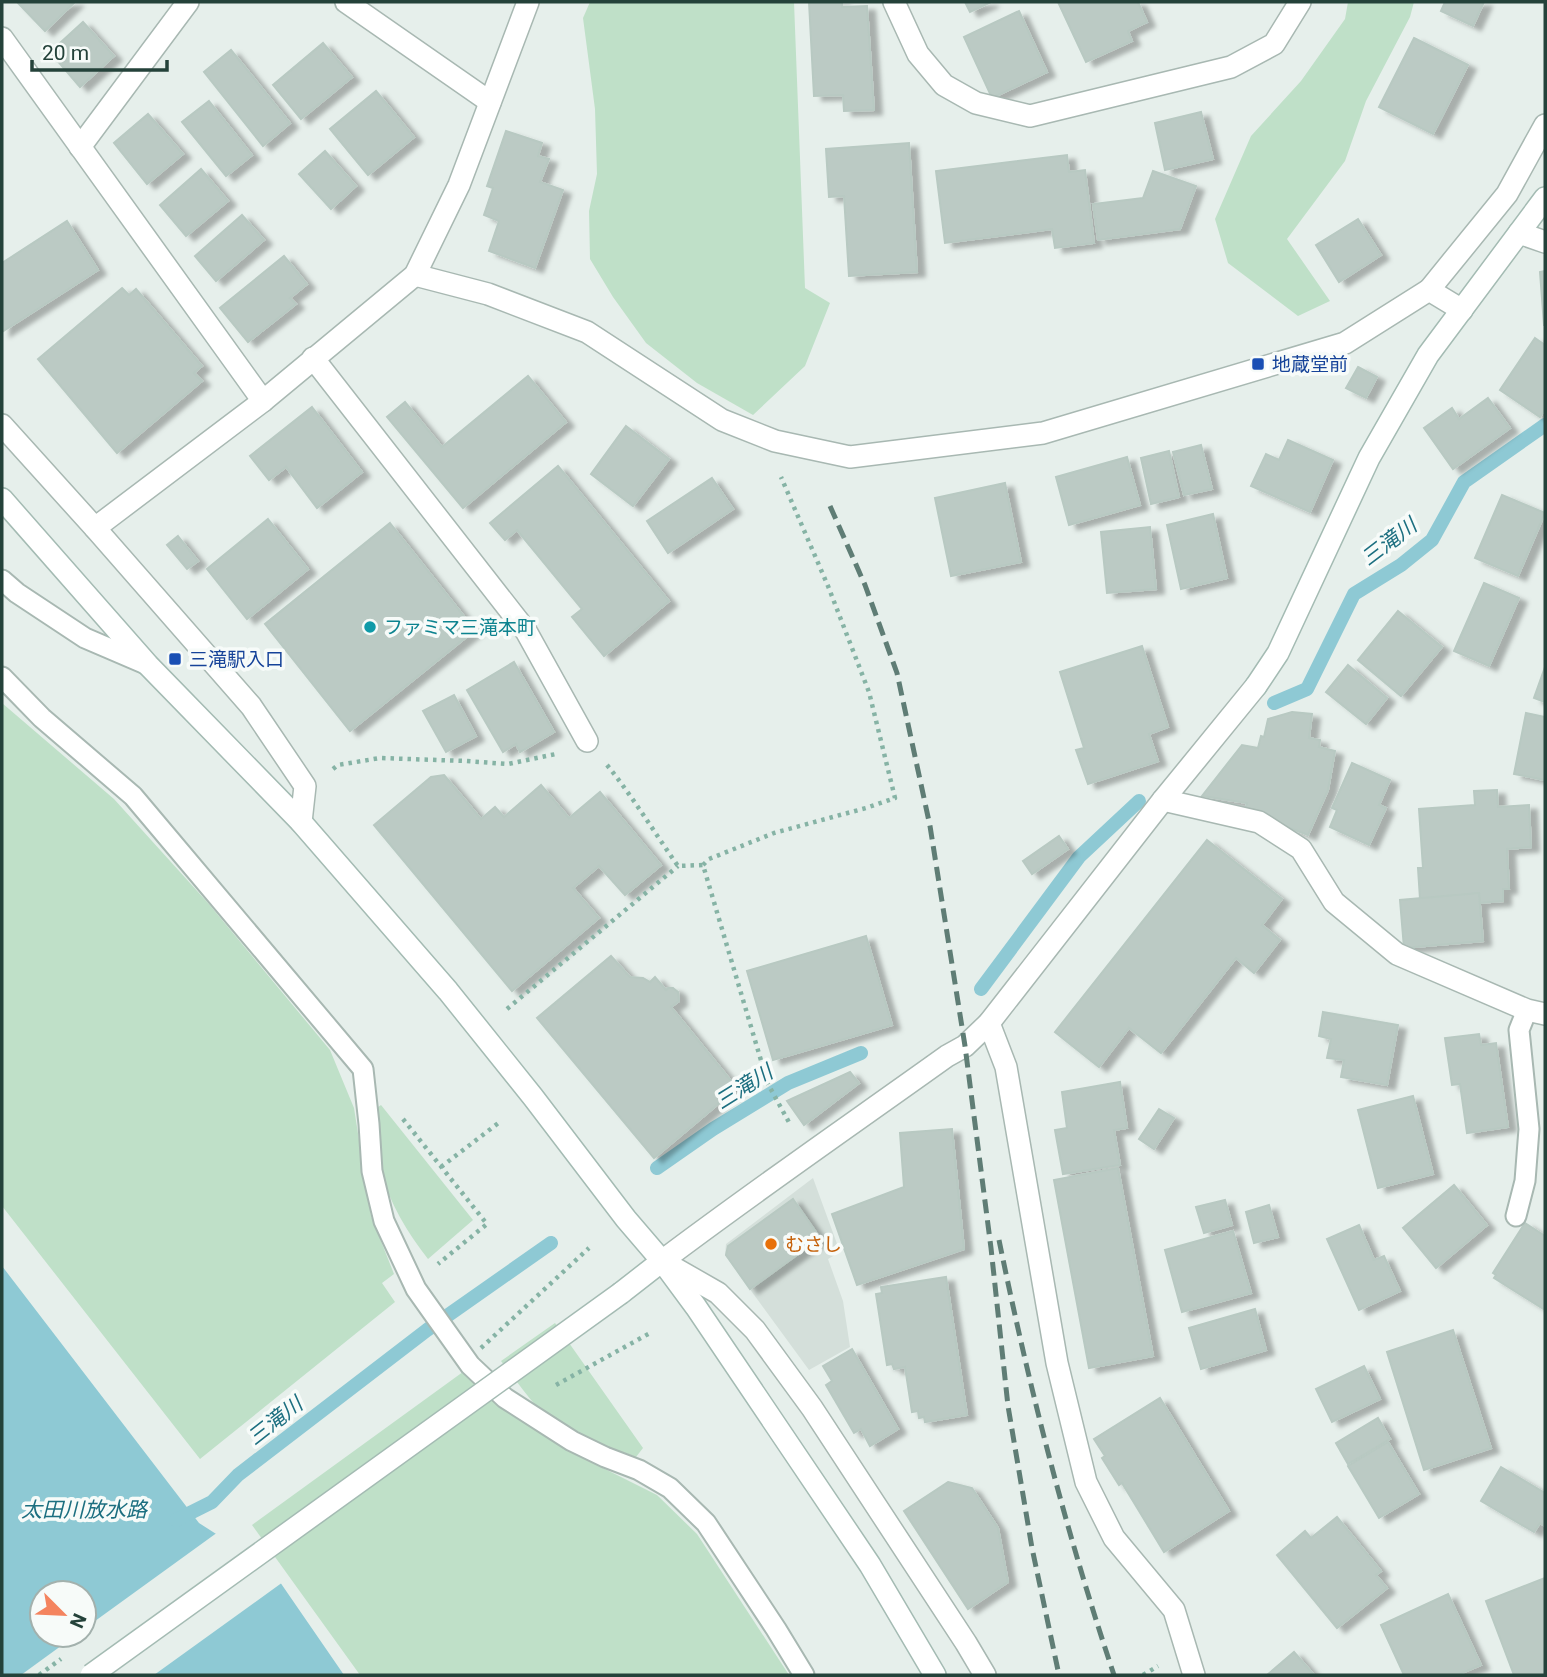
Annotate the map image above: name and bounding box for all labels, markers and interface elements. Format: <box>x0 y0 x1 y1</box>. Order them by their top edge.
scale bar <box>32 28 166 72</box>
text: 20 m <box>42 41 89 65</box>
place label: 地蔵堂前 <box>1272 353 1348 376</box>
marker: 地蔵堂前 <box>1250 356 1266 372</box>
water label: 三滝川 <box>1357 512 1423 571</box>
place label: ファミマ三滝本町 <box>384 616 536 639</box>
marker: ファミマ三滝本町 <box>362 619 378 635</box>
place label: 三滝駅入口 <box>189 648 284 671</box>
marker: 三滝駅入口 <box>167 651 183 667</box>
water label: 三滝川 <box>711 1059 779 1114</box>
place label: むさし <box>785 1233 842 1256</box>
marker: むさし <box>763 1236 779 1252</box>
water label: 三滝川 <box>243 1391 309 1450</box>
water label: 太田川放水路 <box>21 1498 149 1522</box>
north arrow <box>28 1579 98 1649</box>
text: N <box>65 1610 91 1632</box>

